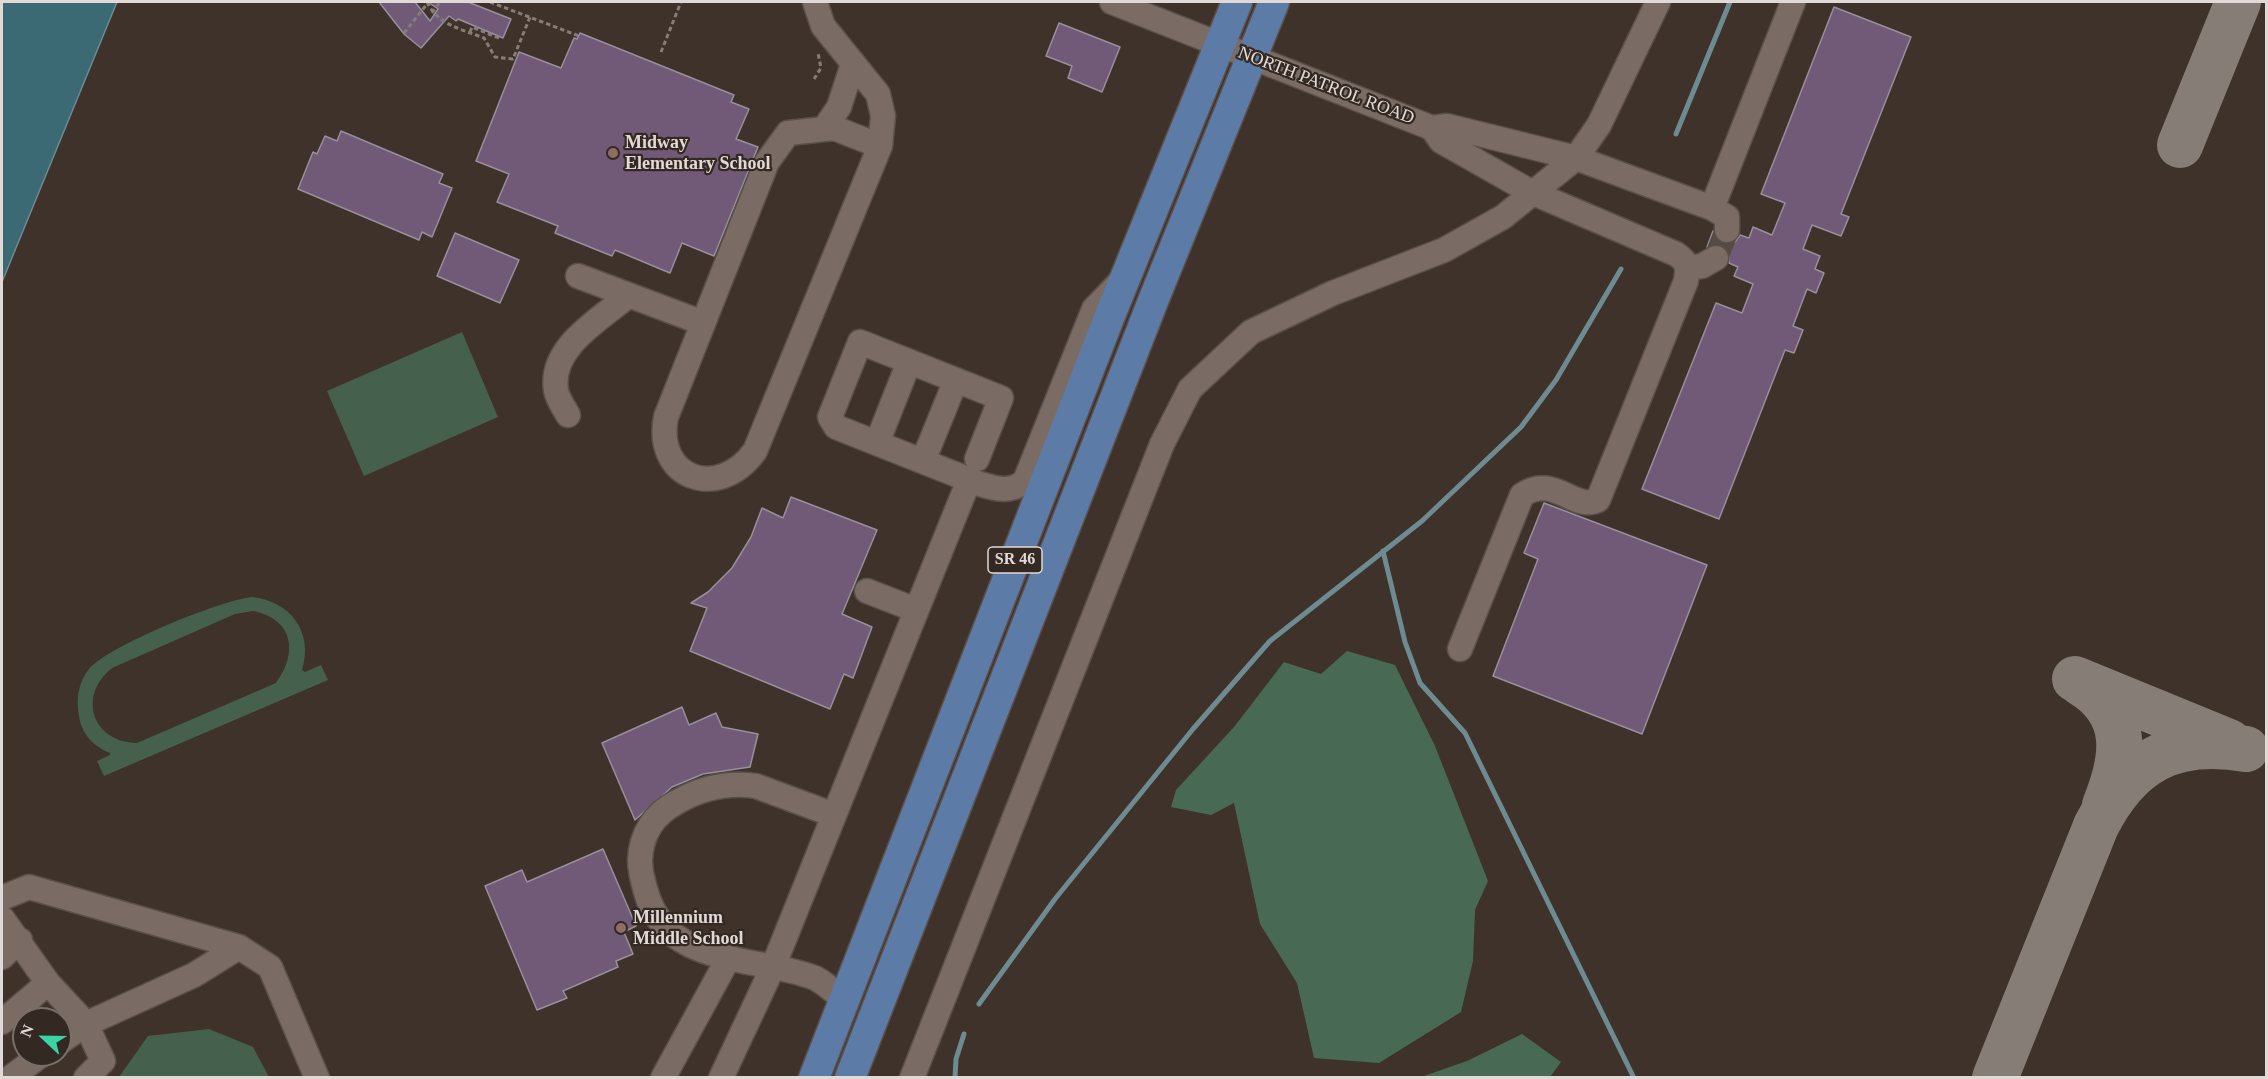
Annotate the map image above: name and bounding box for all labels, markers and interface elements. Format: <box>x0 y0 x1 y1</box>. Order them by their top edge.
street label: NORTH PATROL ROAD <box>1235 42 1417 130</box>
place label: Midway Elementary School <box>625 132 770 174</box>
marker: Midway Elementary School <box>606 146 620 160</box>
road number: SR 46 <box>988 547 1042 573</box>
place label: Millennium Middle School <box>633 907 744 950</box>
marker: Millennium Middle School <box>614 921 628 935</box>
north arrow <box>12 1007 72 1067</box>
text: N <box>17 1022 37 1039</box>

